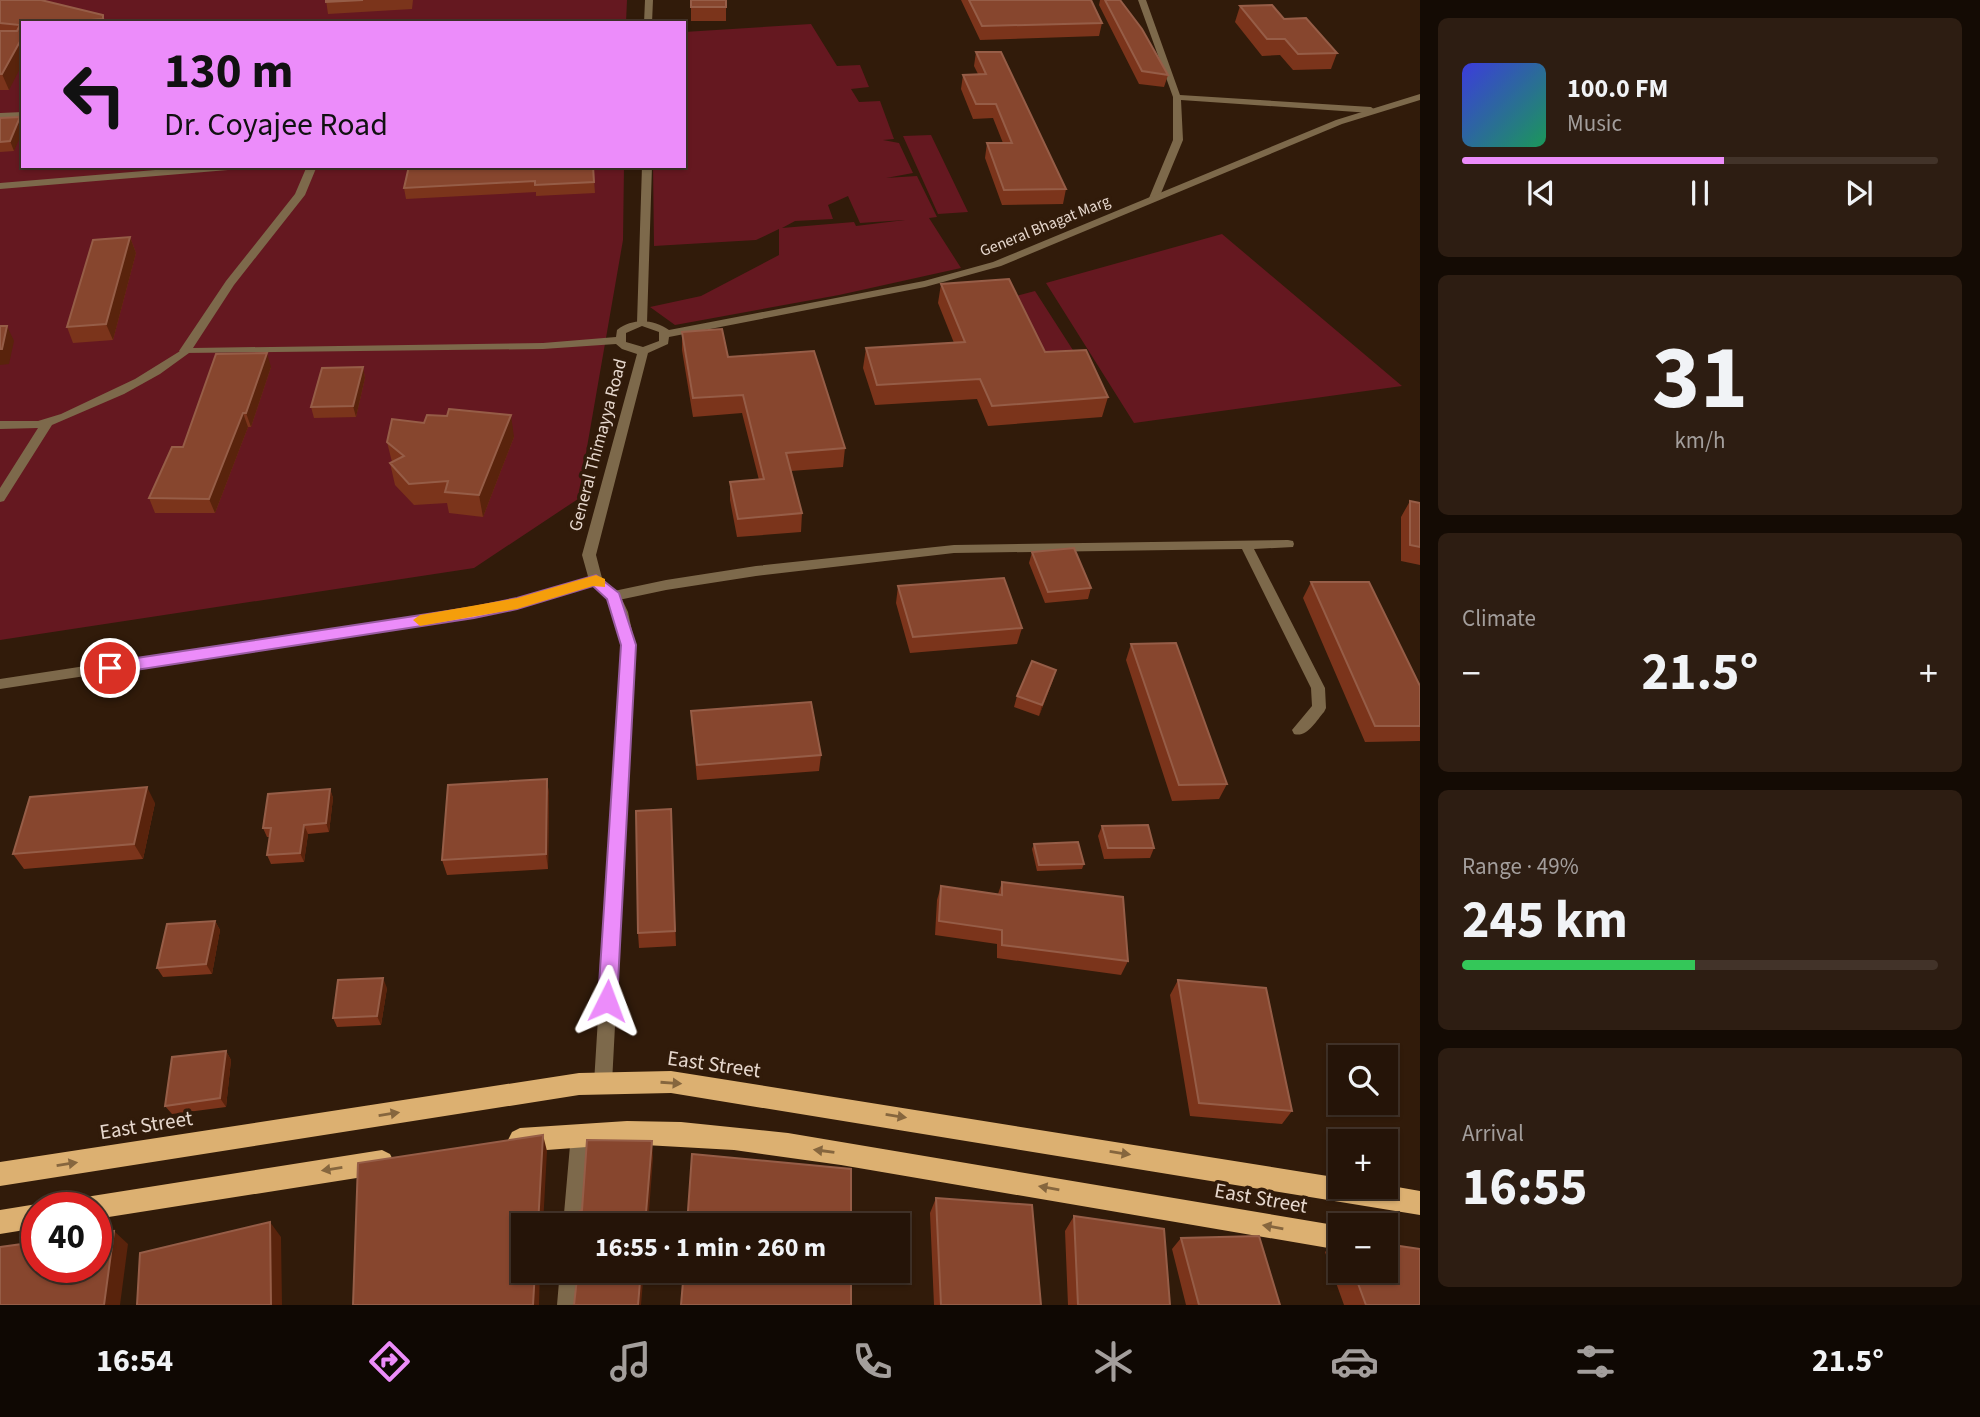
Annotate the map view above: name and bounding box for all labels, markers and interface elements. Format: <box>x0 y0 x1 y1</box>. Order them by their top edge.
text: 130 m <box>164 37 293 107</box>
icon: left <box>49 49 140 140</box>
text: 100.0 FM <box>1567 70 1668 107</box>
text: Dr. Coyajee Road <box>164 102 388 148</box>
text: Music <box>1567 107 1622 140</box>
icon: previous <box>1522 174 1560 212</box>
icon: pause <box>1681 174 1719 212</box>
icon: next <box>1840 174 1878 212</box>
street label: General Bhagat Marg <box>977 190 1113 262</box>
text: 31 <box>1652 314 1748 443</box>
street label: General Thimayya Road <box>563 356 633 534</box>
text: km/h <box>1674 424 1726 457</box>
text: Climate <box>1462 602 1536 635</box>
text: 21.5° <box>1642 636 1758 710</box>
pin <box>80 638 140 698</box>
text: − <box>1462 647 1481 701</box>
text: + <box>1919 647 1938 701</box>
icon: arrive <box>91 649 129 687</box>
text: Range · 49% <box>1462 850 1579 883</box>
text: 245 km <box>1462 884 1628 958</box>
position arrow <box>570 964 644 1038</box>
street label: East Street <box>665 1043 763 1085</box>
map controls <box>1328 1045 1398 1283</box>
button: search <box>1328 1045 1398 1115</box>
one-way arrow <box>660 1078 682 1089</box>
street label: East Street <box>97 1103 195 1147</box>
one-way arrow <box>378 1108 400 1119</box>
one-way arrow <box>885 1111 907 1122</box>
text: Arrival <box>1462 1117 1524 1150</box>
button: + <box>1328 1129 1398 1199</box>
one-way arrow <box>813 1146 835 1157</box>
one-way arrow <box>1109 1148 1131 1159</box>
text: 16:55 <box>1462 1151 1587 1225</box>
one-way arrow <box>57 1158 79 1169</box>
one-way arrow <box>320 1164 342 1175</box>
street label: East Street <box>1212 1175 1310 1221</box>
one-way arrow <box>1038 1183 1060 1194</box>
speed limit sign: 40 <box>21 1192 112 1283</box>
button: − <box>1328 1213 1398 1283</box>
one-way arrow <box>1262 1221 1284 1232</box>
text: 16:55 · 1 min · 260 m <box>595 1229 826 1266</box>
icon: directions <box>365 1337 414 1386</box>
icon: music <box>606 1337 655 1386</box>
icon: phone <box>848 1337 897 1386</box>
icon: climate <box>1089 1337 1138 1386</box>
icon: car <box>1330 1337 1379 1386</box>
icon: filters <box>1571 1337 1620 1386</box>
text: 16:54 <box>96 1338 173 1384</box>
text: 21.5° <box>1812 1338 1884 1384</box>

